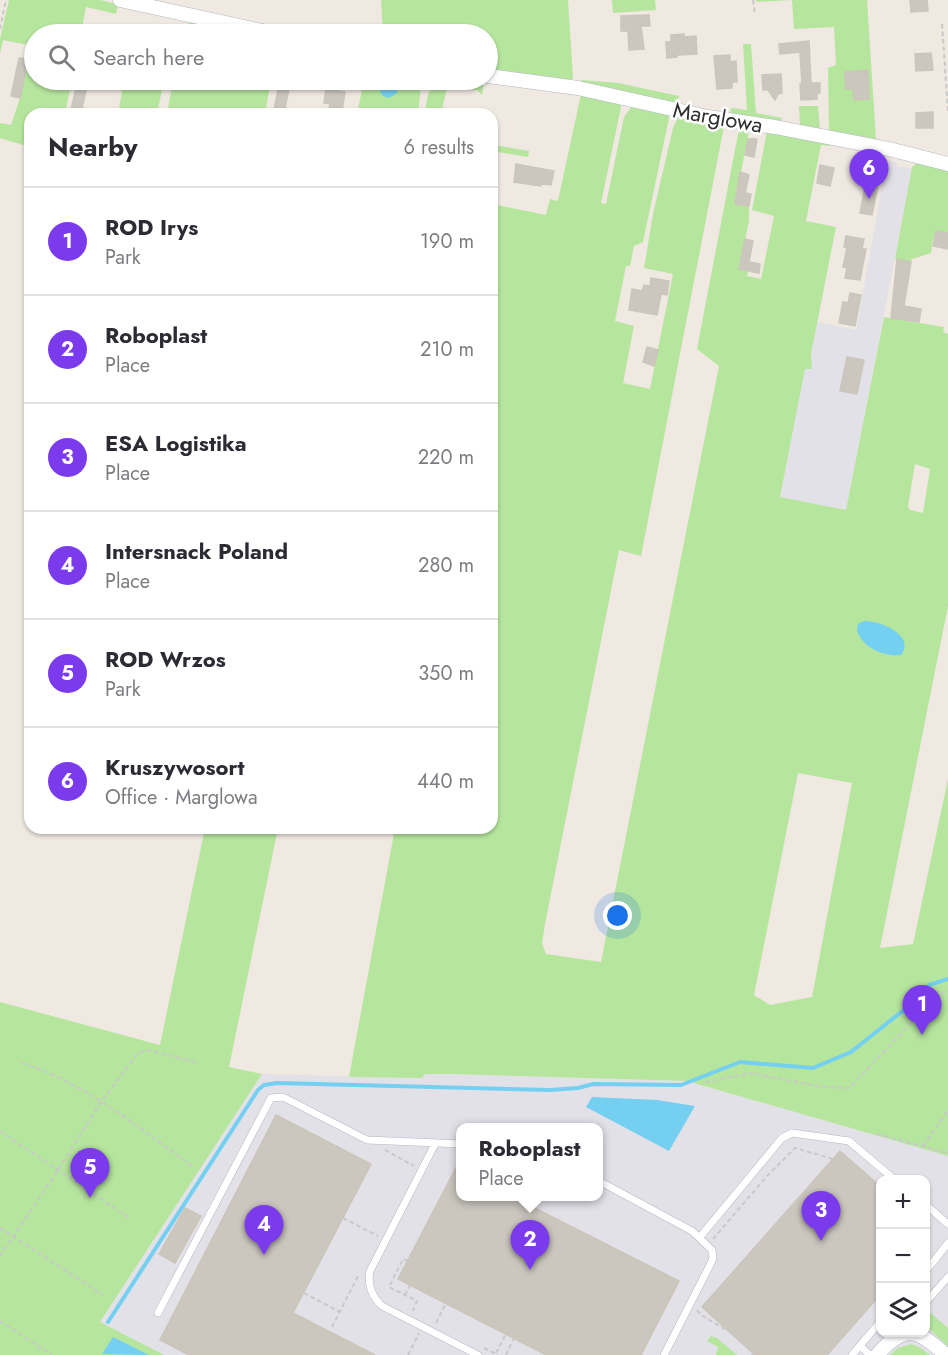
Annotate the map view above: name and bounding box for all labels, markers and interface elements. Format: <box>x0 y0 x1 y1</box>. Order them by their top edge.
search box <box>24 24 498 90</box>
icon: search <box>45 41 78 74</box>
text: Search here <box>93 41 204 73</box>
street label: Marglowa <box>671 93 765 141</box>
text: Nearby <box>48 128 137 166</box>
text: 6 results <box>404 133 474 162</box>
pin: 6 <box>850 150 888 199</box>
text: ROD Irys <box>105 211 198 243</box>
text: 1 <box>62 227 73 256</box>
text: 190 m <box>420 227 474 256</box>
text: Park <box>105 243 141 272</box>
text: Roboplast <box>105 319 207 351</box>
text: 2 <box>61 335 74 364</box>
text: 210 m <box>420 335 474 364</box>
text: Place <box>105 351 150 380</box>
text: ESA Logistika <box>105 427 247 459</box>
text: 3 <box>61 443 74 472</box>
text: 220 m <box>418 443 474 472</box>
text: Place <box>105 459 150 488</box>
text: Intersnack Poland <box>105 535 288 567</box>
text: 4 <box>61 551 74 580</box>
text: 280 m <box>418 551 474 580</box>
text: Place <box>105 567 150 596</box>
text: ROD Wrzos <box>105 643 226 675</box>
text: 5 <box>61 659 74 688</box>
text: 350 m <box>418 659 474 688</box>
text: Park <box>105 675 141 704</box>
text: Kruszywosort <box>105 751 244 783</box>
text: 6 <box>61 767 74 796</box>
text: 440 m <box>417 767 474 796</box>
text: Office · Marglowa <box>105 783 258 812</box>
your location <box>603 901 632 930</box>
pin: 1 <box>902 986 942 1035</box>
popup <box>456 1123 603 1201</box>
text: Roboplast <box>478 1132 581 1164</box>
pin: 5 <box>70 1148 110 1198</box>
text: Place <box>478 1164 523 1193</box>
map controls <box>876 1175 930 1337</box>
button: + <box>876 1175 930 1229</box>
pin: 3 <box>802 1192 840 1241</box>
pin: 4 <box>244 1206 284 1255</box>
pin: 2 <box>510 1220 550 1270</box>
button: − <box>876 1229 930 1283</box>
button: layers <box>876 1283 930 1337</box>

